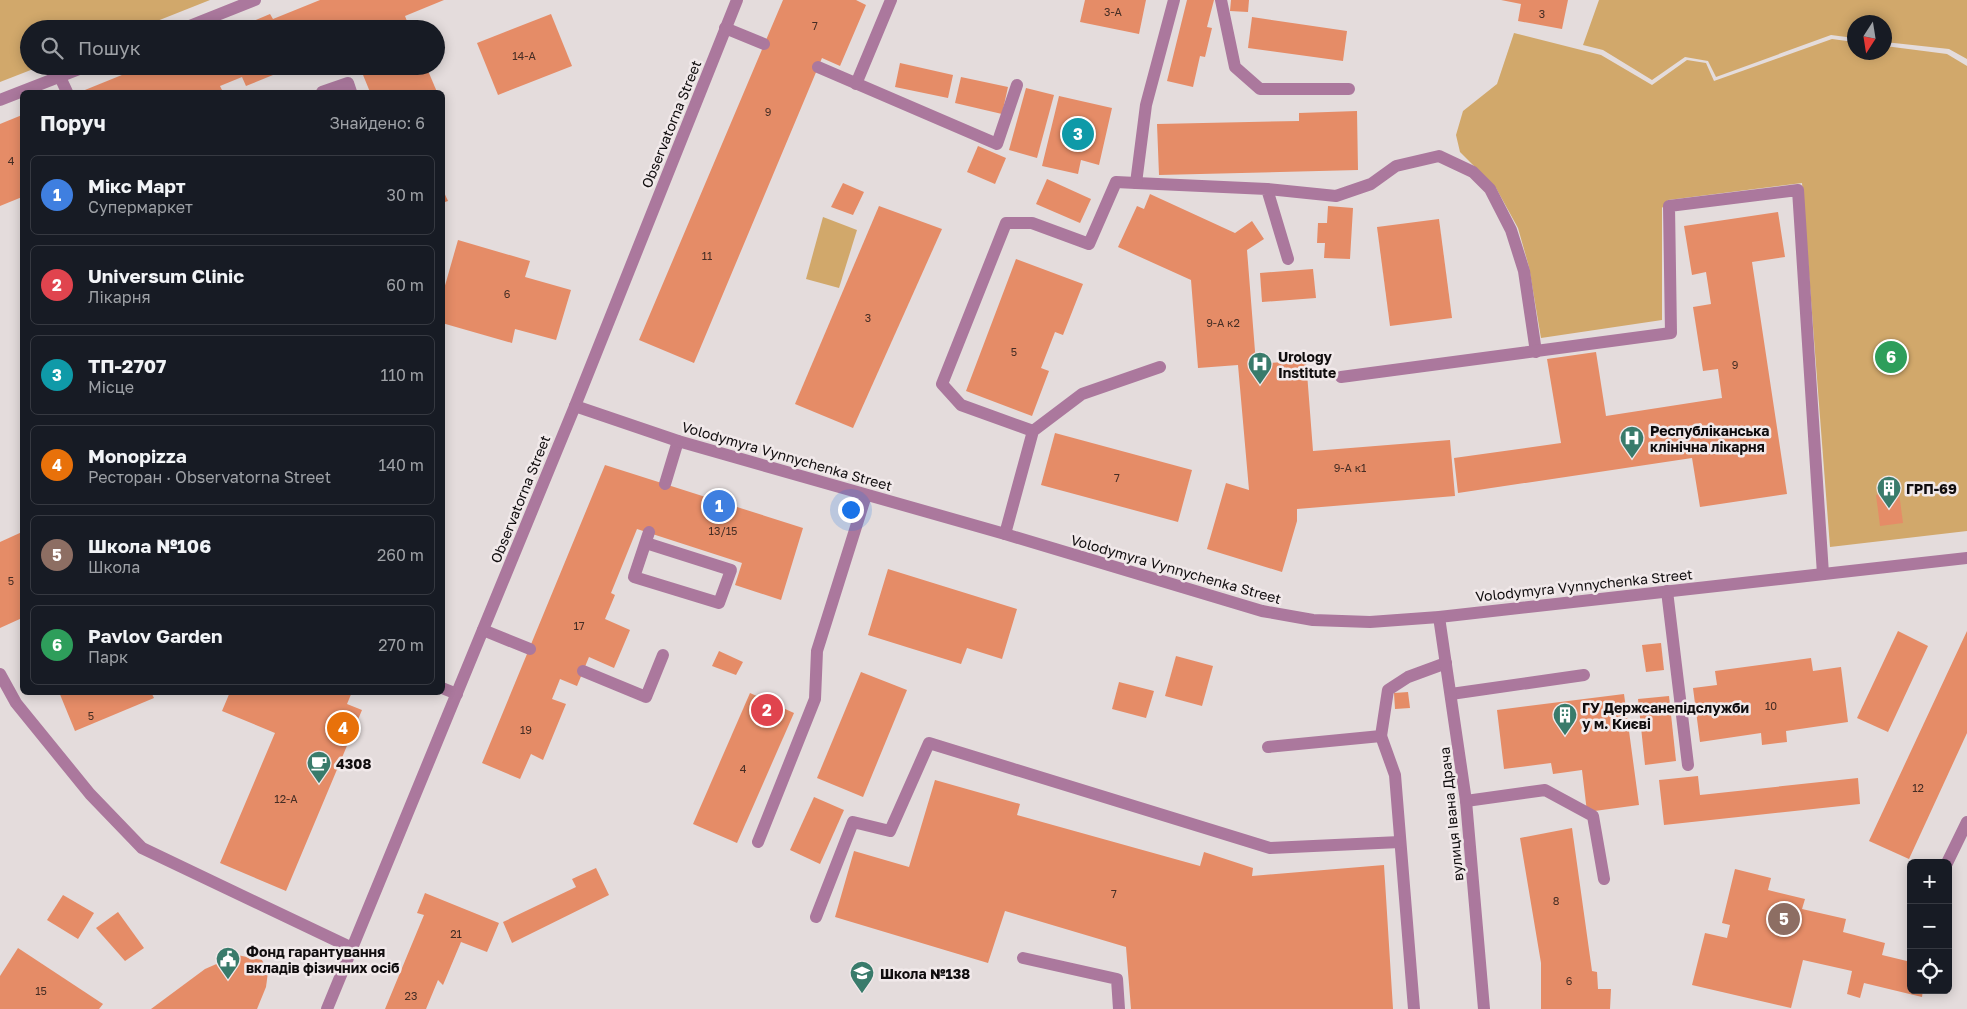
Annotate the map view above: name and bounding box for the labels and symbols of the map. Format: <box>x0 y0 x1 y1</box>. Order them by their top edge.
house number: 3-А <box>1104 5 1123 18</box>
house number: 3 <box>1539 7 1545 20</box>
north arrow <box>1847 15 1892 60</box>
house number: 7 <box>812 19 818 32</box>
house number: 14-А <box>512 49 536 62</box>
street label: Observatorna Street <box>638 58 704 190</box>
house number: 9 <box>765 105 771 118</box>
pin: 3 <box>1062 115 1094 153</box>
house number: 4 <box>8 154 15 167</box>
house number: 11 <box>702 249 712 262</box>
house number: 6 <box>504 287 511 300</box>
house number: 3 <box>865 311 871 324</box>
house number: 9-А к2 <box>1206 316 1240 329</box>
pin: 6 <box>1875 338 1907 376</box>
house number: 5 <box>1011 345 1017 358</box>
place label: Urology Institute <box>1278 348 1336 381</box>
hospital icon: Urology Institute <box>1247 351 1273 385</box>
house number: 9 <box>1732 358 1738 371</box>
street label: Volodymyra Vynnychenka Street <box>680 418 894 494</box>
place label: Республіканська клінічна лікарня <box>1650 422 1769 455</box>
hospital icon: Республіканська клінічна лікарня <box>1619 425 1645 459</box>
street label: Observatorna Street <box>487 433 553 565</box>
house number: 9-А к1 <box>1334 461 1366 474</box>
house number: 7 <box>1114 471 1120 484</box>
building icon: ГРП-69 <box>1876 475 1902 509</box>
place label: ГРП-69 <box>1906 480 1957 497</box>
pin: 1 <box>703 487 735 525</box>
your location <box>838 497 864 523</box>
house number: 13/15 <box>709 524 737 537</box>
street label: Volodymyra Vynnychenka Street <box>1069 531 1283 607</box>
street label: Volodymyra Vynnychenka Street <box>1475 565 1693 605</box>
house number: 5 <box>8 574 14 587</box>
house number: 17 <box>573 619 585 632</box>
pin: 2 <box>751 691 783 729</box>
place label: ГУ Держсанепідслужби у м. Києві <box>1582 699 1749 732</box>
house number: 10 <box>1765 699 1777 712</box>
building icon: ГУ Держсанепідслужби у м. Києві <box>1552 702 1578 736</box>
house number: 5 <box>88 709 94 722</box>
pin: 4 <box>327 709 359 747</box>
house number: 19 <box>520 723 532 736</box>
street label: вулиця Івана Драча <box>1436 746 1466 882</box>
cafe icon: 4308 <box>306 750 332 784</box>
place label: 4308 <box>336 755 371 772</box>
house number: 4 <box>740 762 747 775</box>
house number: 12 <box>1912 781 1924 794</box>
house number: 12-А <box>274 792 298 805</box>
house number: 7 <box>1111 887 1117 900</box>
house number: 8 <box>1553 894 1560 907</box>
pin: 5 <box>1768 900 1800 938</box>
house number: 21 <box>450 927 462 940</box>
place label: Фонд гарантування вкладів фізичних осіб <box>246 943 400 976</box>
public building icon: Фонд гарантування вкладів фізичних осіб <box>215 946 241 980</box>
school or university icon: Школа №138 <box>849 960 875 994</box>
place label: Школа №138 <box>880 965 970 982</box>
house number: 6 <box>1566 974 1573 987</box>
house number: 15 <box>35 984 47 997</box>
house number: 23 <box>405 989 417 1002</box>

